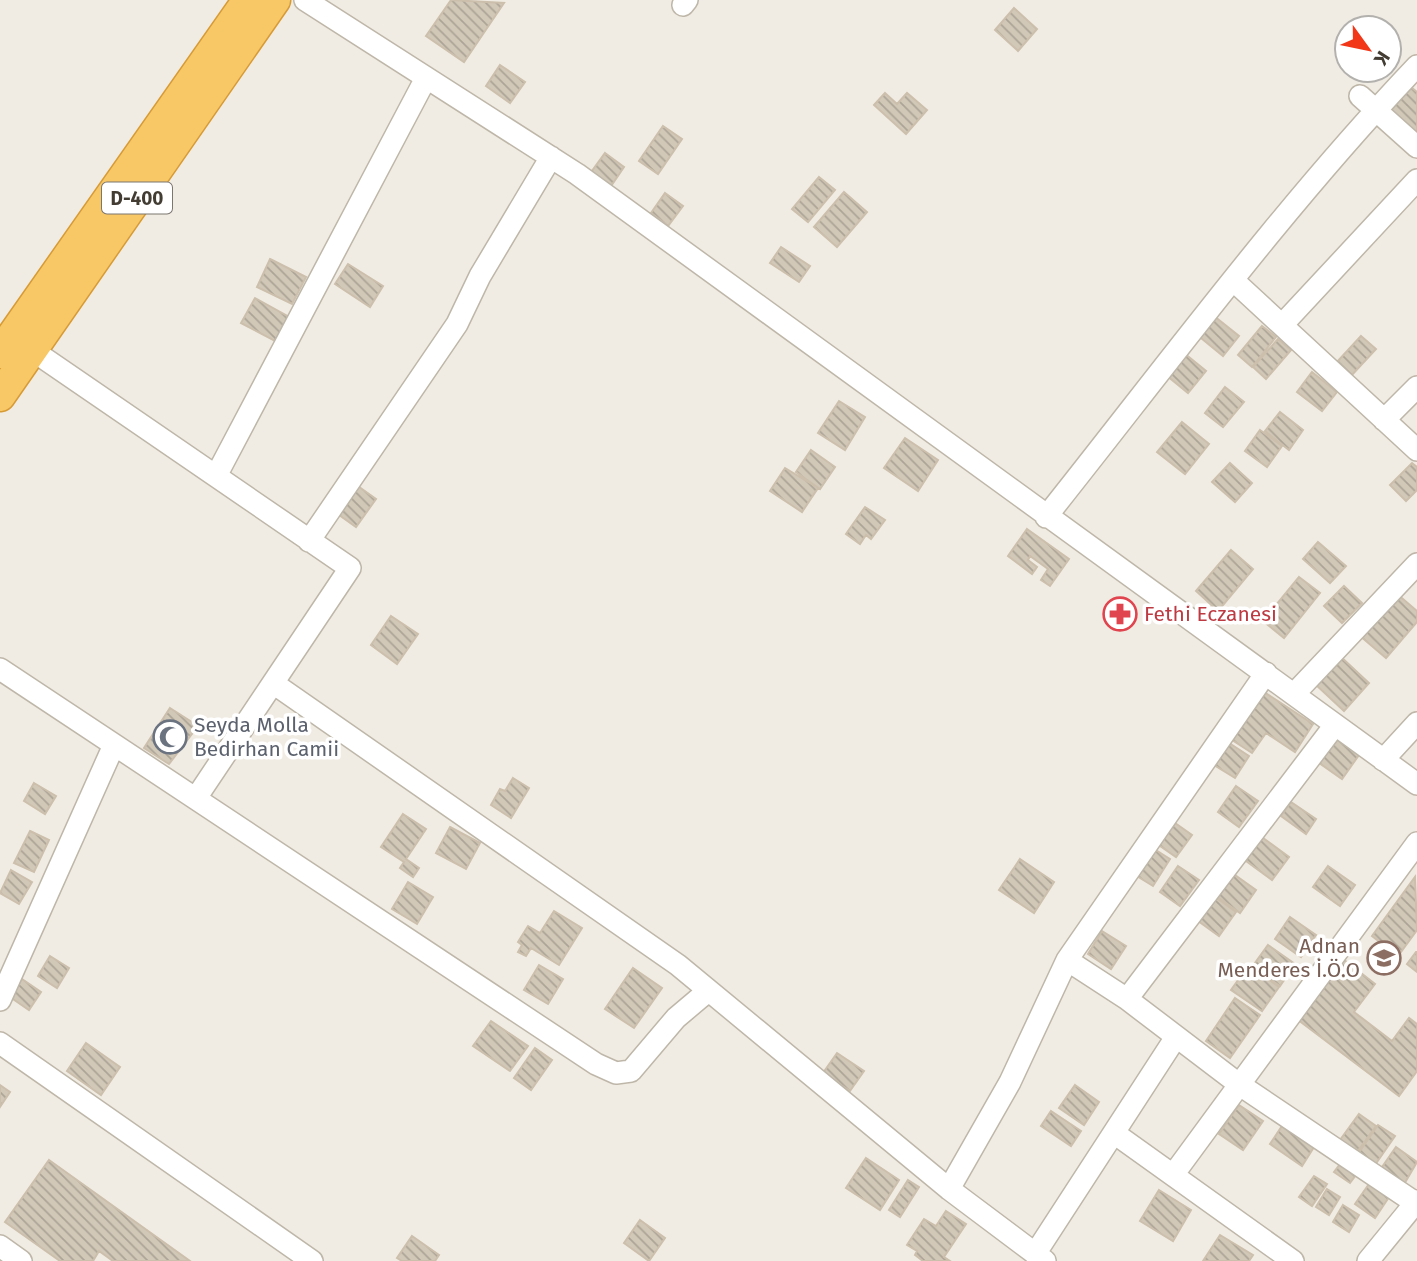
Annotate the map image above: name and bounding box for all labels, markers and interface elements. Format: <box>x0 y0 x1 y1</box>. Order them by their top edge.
north arrow <box>1333 14 1403 84</box>
text: K <box>1368 47 1395 70</box>
road number: D-400 <box>102 182 172 214</box>
pharmacy icon: Fethi Eczanesi <box>1101 595 1139 633</box>
place label: Fethi Eczanesi <box>1144 601 1277 627</box>
place label: Seyda Molla Bedirhan Camii <box>194 712 339 762</box>
mosque icon: Seyda Molla Bedirhan Camii <box>151 718 189 756</box>
place label: Adnan Menderes İ.Ö.O <box>1218 933 1360 983</box>
school or university icon: Adnan Menderes İ.Ö.O <box>1365 939 1403 977</box>

